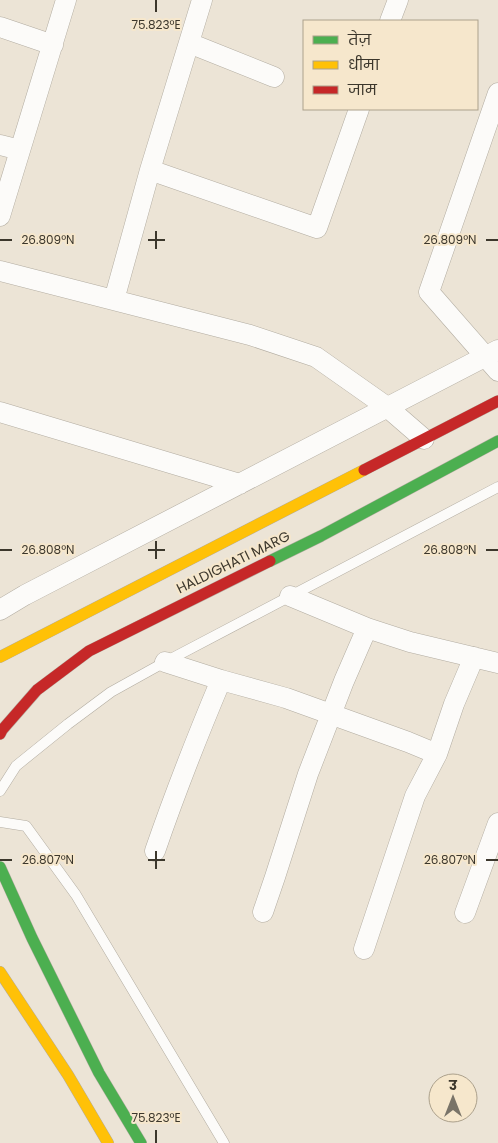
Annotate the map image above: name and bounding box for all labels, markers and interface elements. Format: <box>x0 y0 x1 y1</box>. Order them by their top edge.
text: 75.823°E <box>131 16 181 33</box>
legend <box>303 20 478 110</box>
text: तेज़ <box>347 29 371 50</box>
text: धीमा <box>348 54 380 75</box>
text: जाम <box>347 79 378 100</box>
text: 26.809°N <box>21 231 75 248</box>
text: 26.809°N <box>423 231 477 248</box>
street label: HALDIGHATI MARG <box>173 526 293 598</box>
text: 26.808°N <box>21 541 75 558</box>
text: 26.808°N <box>423 541 477 558</box>
text: 26.807°N <box>22 851 74 868</box>
text: 26.807°N <box>424 851 476 868</box>
north arrow <box>428 1073 478 1123</box>
text: उ <box>448 1075 458 1095</box>
text: 75.823°E <box>131 1109 181 1126</box>

